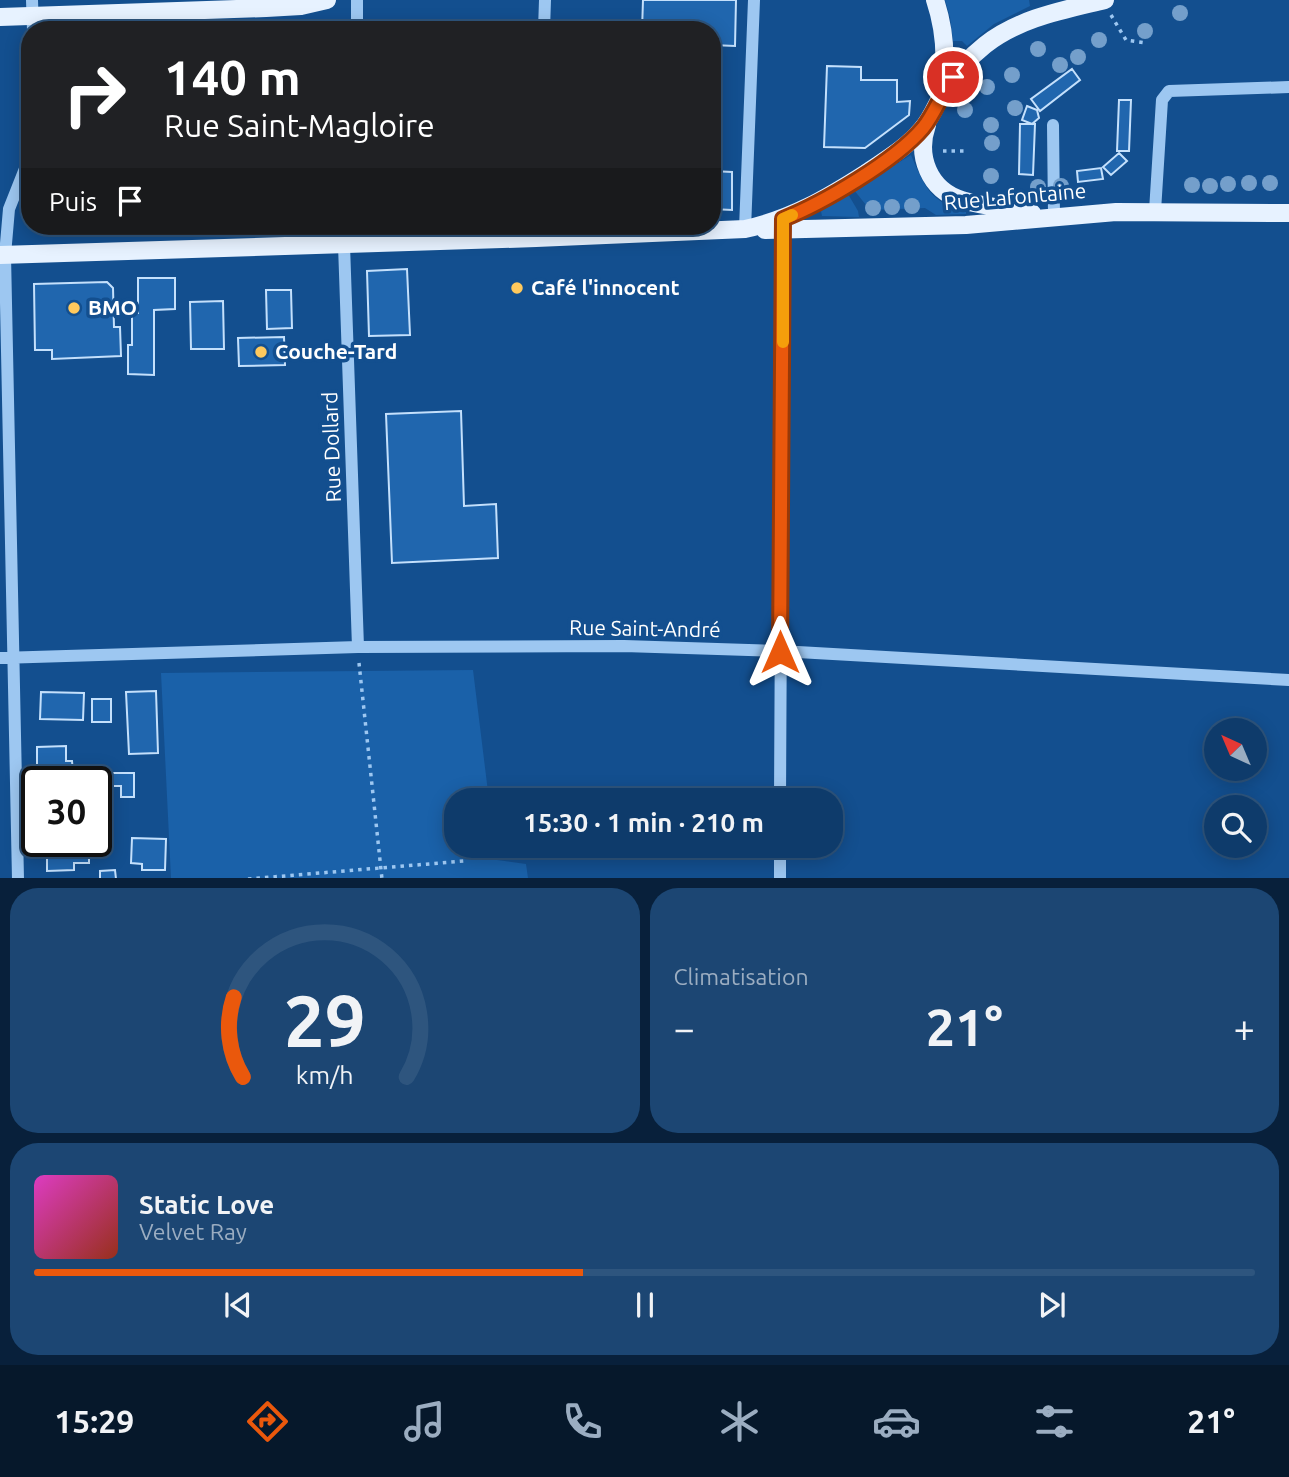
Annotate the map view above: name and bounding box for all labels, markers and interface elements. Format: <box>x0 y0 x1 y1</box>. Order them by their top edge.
pin <box>923 47 983 107</box>
icon: right <box>49 49 140 140</box>
text: 140 m <box>164 49 301 104</box>
icon: arrive <box>934 58 972 96</box>
text: Rue Saint-Magloire <box>164 107 435 143</box>
street label: Rue Lafontaine <box>943 178 1087 214</box>
icon: arrive <box>111 182 149 220</box>
text: Puis <box>49 187 97 216</box>
place label: Café l'innocent <box>531 275 680 299</box>
marker: Café l'innocent <box>509 280 525 296</box>
place label: BMO <box>88 295 137 319</box>
marker: BMO <box>66 300 82 316</box>
place label: Couche-Tard <box>275 339 397 363</box>
marker: Couche-Tard <box>253 344 269 360</box>
street label: Rue Dollard <box>317 391 345 503</box>
street label: Rue Saint-André <box>569 615 721 641</box>
position arrow <box>743 615 817 689</box>
north arrow <box>1204 718 1267 780</box>
map controls <box>1204 718 1267 858</box>
speed limit sign: 30 <box>21 766 112 857</box>
button: search <box>1204 795 1267 858</box>
text: 15:30 · 1 min · 210 m <box>523 808 764 837</box>
text: Climatisation <box>674 964 809 989</box>
text: 29 <box>284 979 366 1061</box>
text: 21° <box>926 998 1003 1056</box>
text: − <box>674 1007 695 1049</box>
text: + <box>1234 1007 1255 1049</box>
text: km/h <box>296 1060 354 1088</box>
text: Static Love <box>139 1190 274 1219</box>
text: Velvet Ray <box>139 1219 247 1244</box>
icon: previous <box>219 1286 257 1324</box>
icon: pause <box>626 1286 664 1324</box>
icon: next <box>1033 1286 1071 1324</box>
icon: directions <box>243 1397 292 1446</box>
icon: music <box>400 1397 449 1446</box>
icon: phone <box>558 1397 607 1446</box>
icon: climate <box>715 1397 764 1446</box>
icon: car <box>872 1397 921 1446</box>
icon: filters <box>1030 1397 1079 1446</box>
text: 15:29 <box>54 1403 134 1439</box>
text: 21° <box>1187 1403 1235 1439</box>

